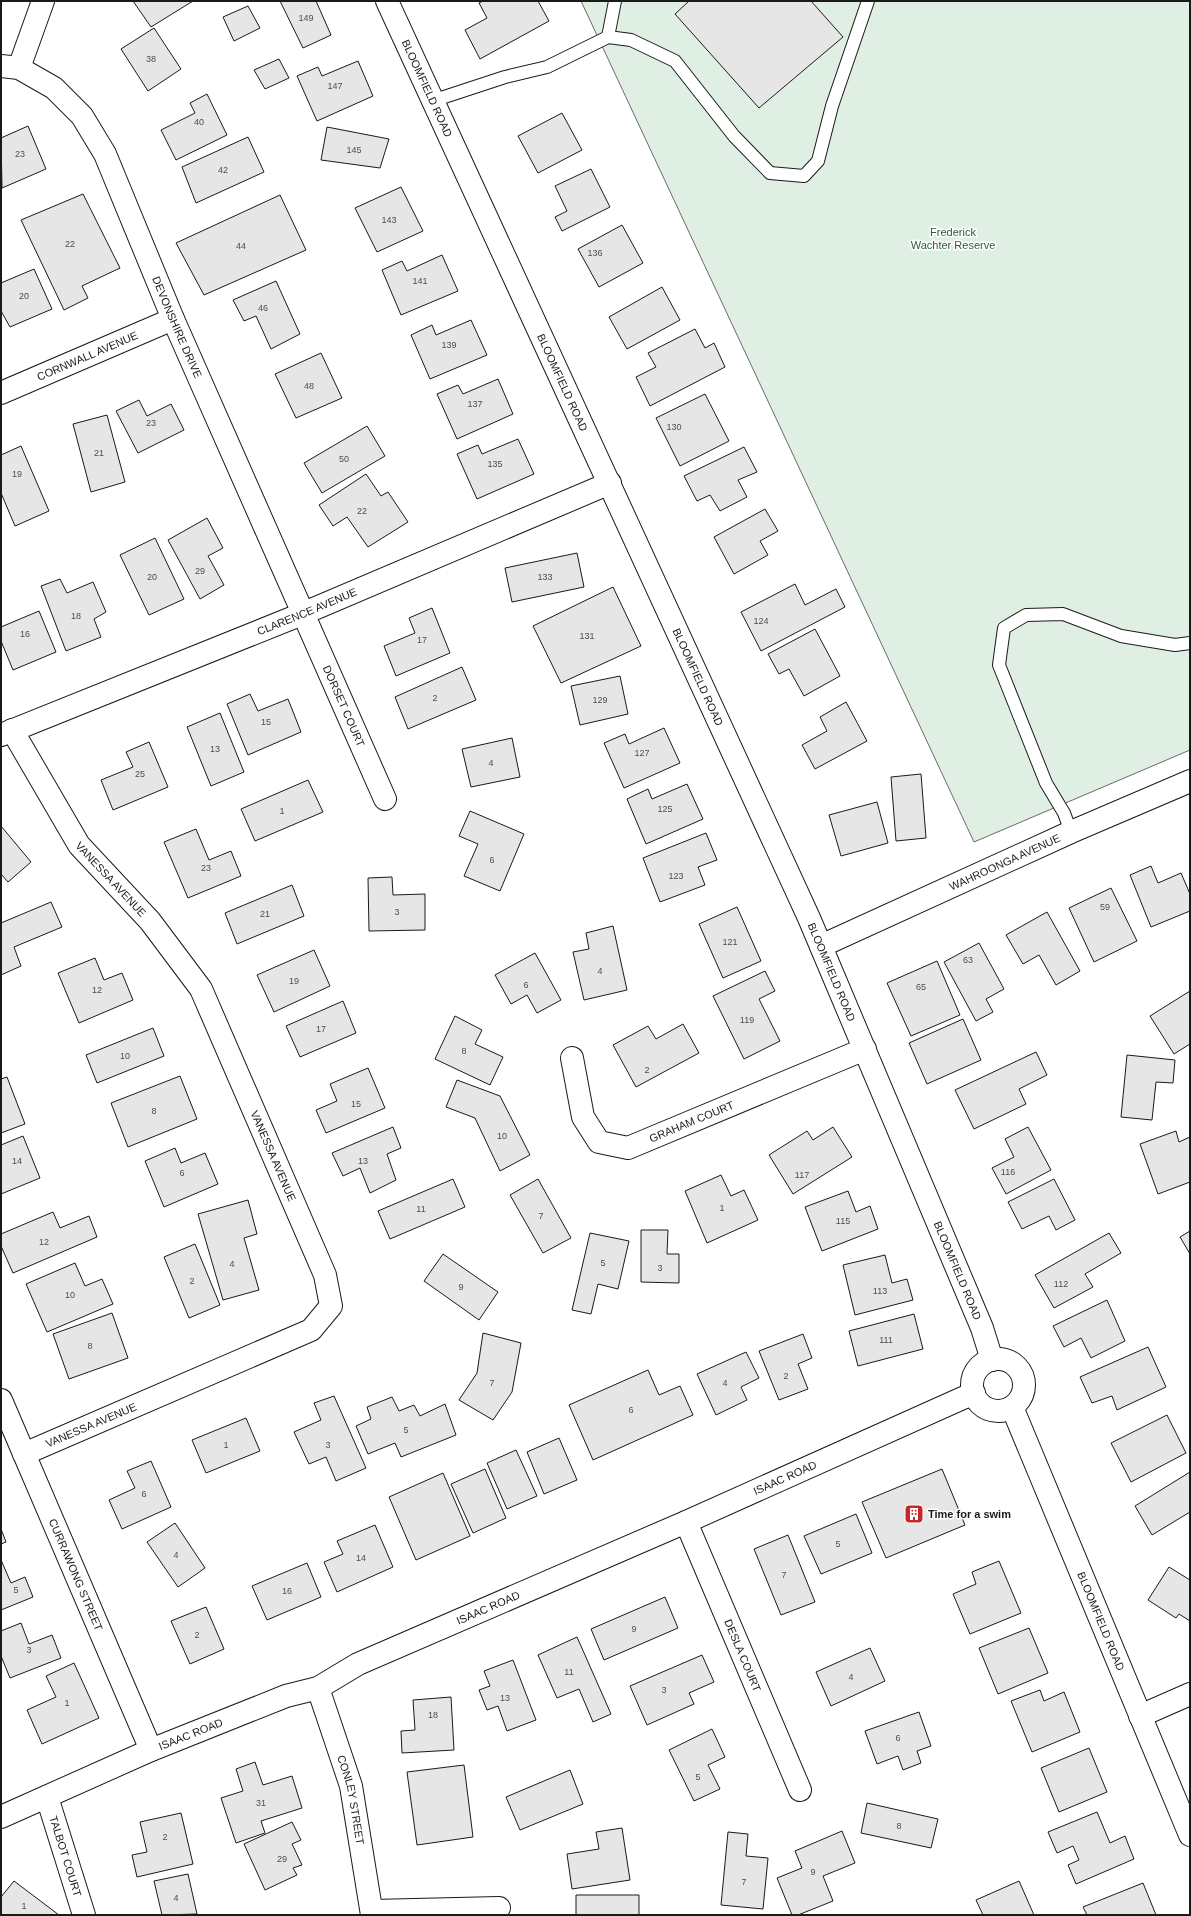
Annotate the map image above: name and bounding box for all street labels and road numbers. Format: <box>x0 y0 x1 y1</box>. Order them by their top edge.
street label: BLOOMFIELD ROAD <box>400 38 455 139</box>
street label: DEVONSHIRE DRIVE <box>150 274 204 380</box>
street label: CORNWALL AVENUE <box>35 329 140 383</box>
street label: BLOOMFIELD ROAD <box>535 332 590 433</box>
street label: CLARENCE AVENUE <box>255 585 359 637</box>
street label: BLOOMFIELD ROAD <box>670 626 726 727</box>
street label: DORSET COURT <box>321 663 367 749</box>
street label: WAHROONGA AVENUE <box>947 832 1062 893</box>
street label: VANESSA AVENUE <box>73 840 149 919</box>
street label: BLOOMFIELD ROAD <box>806 921 858 1023</box>
street label: GRAHAM COURT <box>647 1098 736 1144</box>
street label: VANESSA AVENUE <box>248 1109 298 1203</box>
street label: BLOOMFIELD ROAD <box>932 1219 984 1322</box>
street label: VANESSA AVENUE <box>44 1400 138 1450</box>
street label: ISAAC ROAD <box>751 1458 818 1497</box>
street label: CURRAWONG STREET <box>47 1517 105 1633</box>
street label: BLOOMFIELD ROAD <box>1075 1570 1127 1672</box>
street label: ISAAC ROAD <box>454 1589 522 1627</box>
street label: DESLA COURT <box>722 1617 764 1694</box>
street label: ISAAC ROAD <box>157 1716 224 1752</box>
street label: CONLEY STREET <box>335 1754 367 1846</box>
street label: TALBOT COURT <box>47 1814 84 1898</box>

